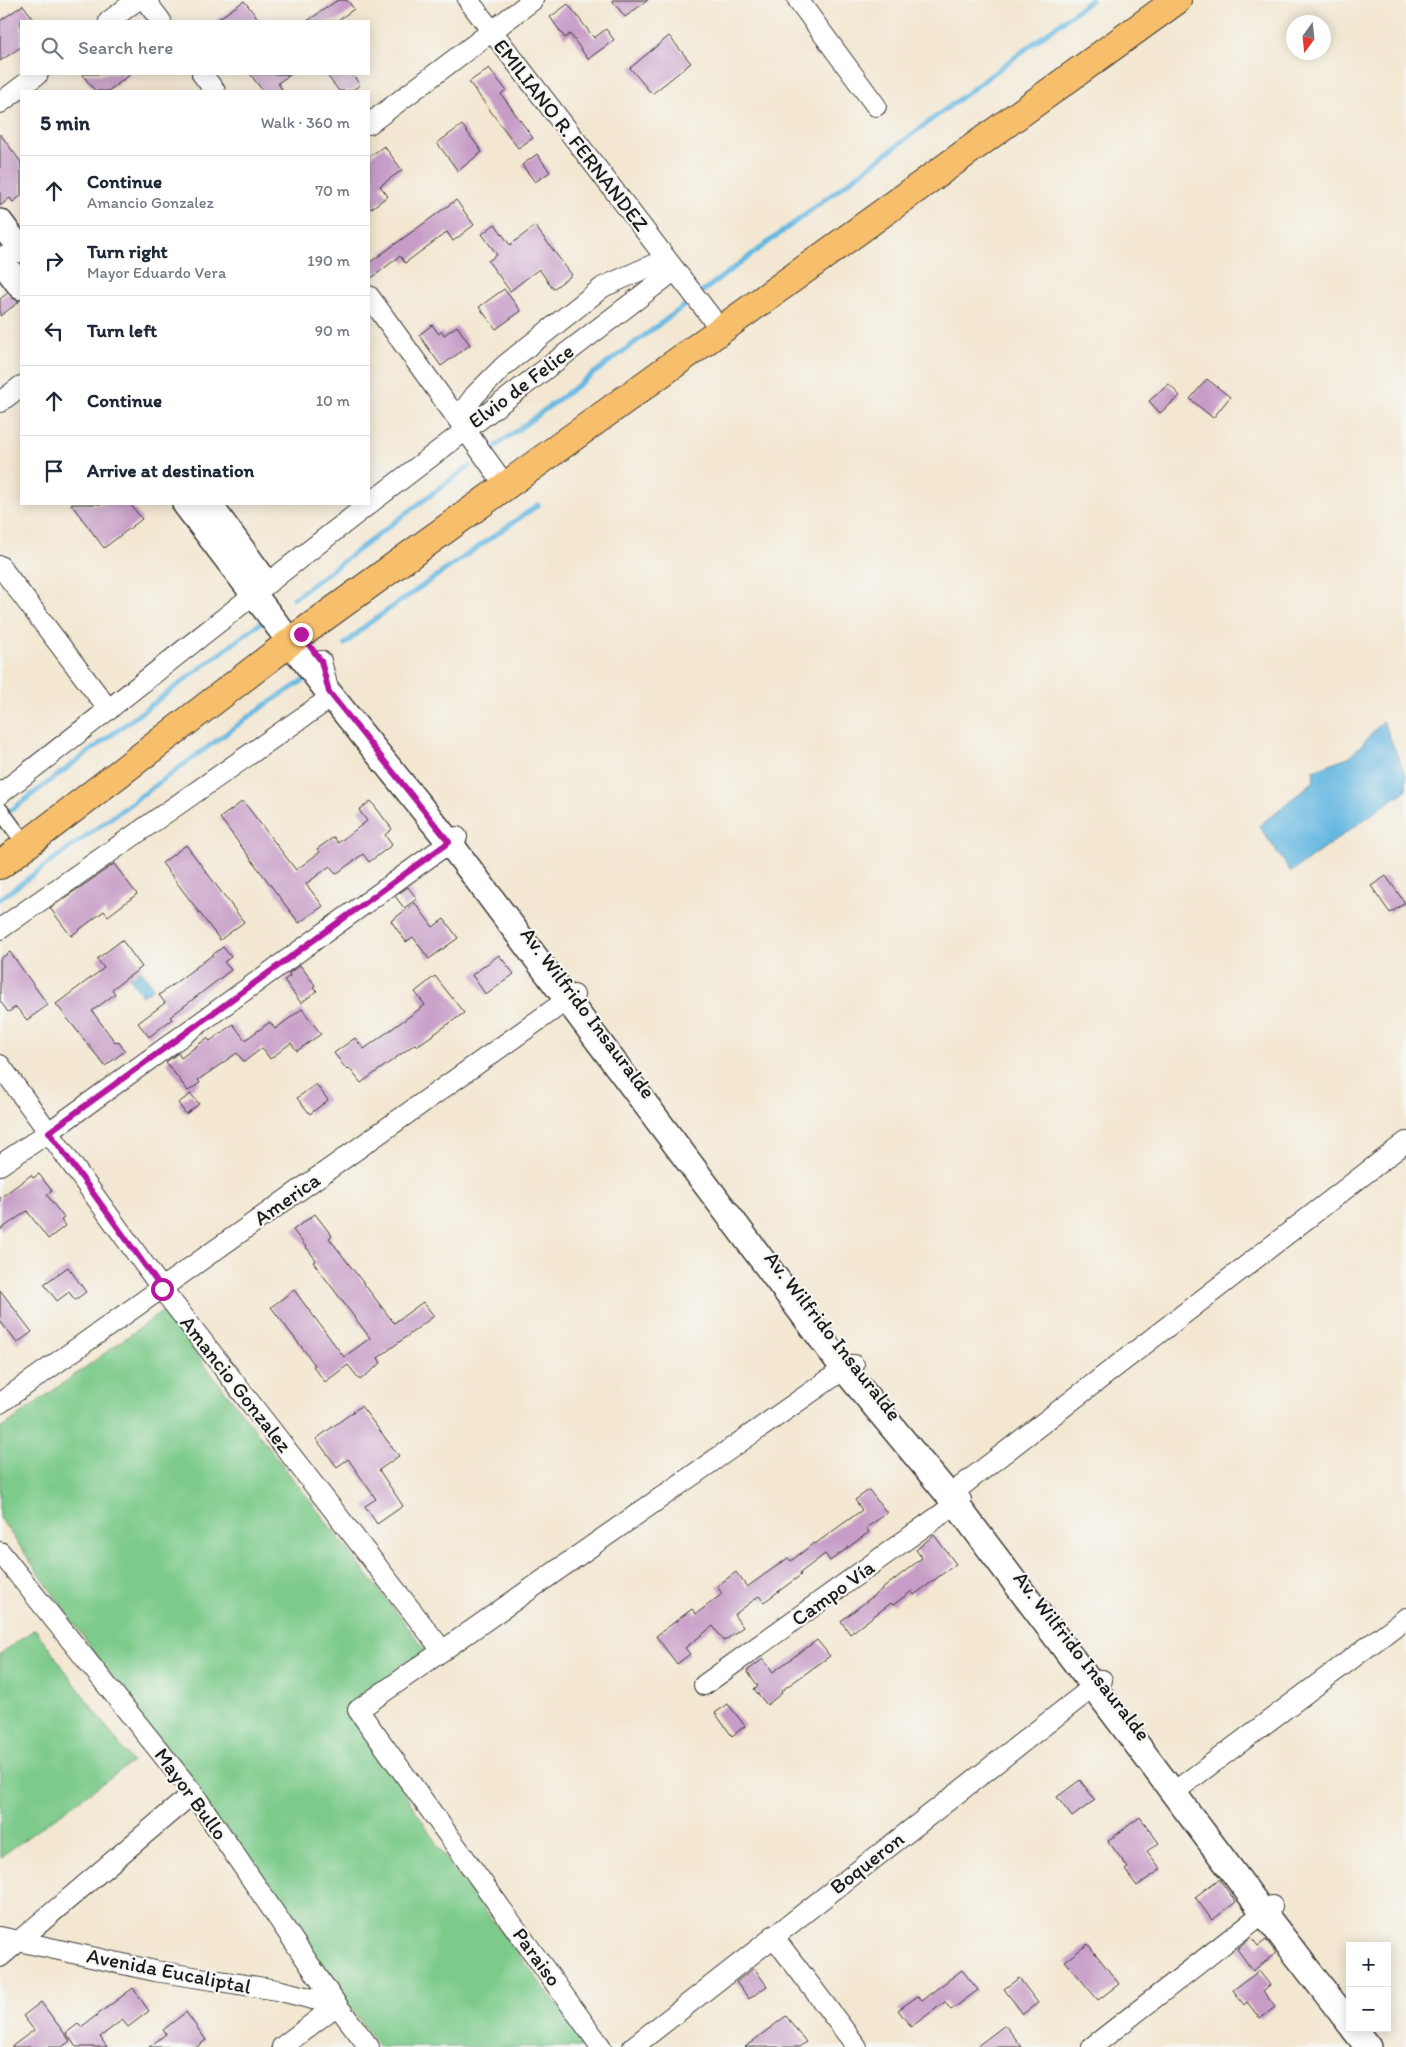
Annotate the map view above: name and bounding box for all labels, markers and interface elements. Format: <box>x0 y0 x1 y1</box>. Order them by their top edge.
north arrow <box>1286 15 1331 60</box>
search box <box>20 20 370 75</box>
icon: search <box>38 34 66 62</box>
street label: EMILIANO R. FERNANDEZ <box>489 34 654 236</box>
text: Search here <box>78 36 173 59</box>
text: 5 min <box>40 110 90 135</box>
text: Walk · 360 m <box>261 113 350 132</box>
text: Continue <box>87 170 162 193</box>
icon: ahead <box>40 177 68 205</box>
text: 70 m <box>315 181 350 200</box>
text: Amancio Gonzalez <box>87 193 214 212</box>
text: Turn right <box>87 240 168 263</box>
icon: right <box>40 247 68 275</box>
text: 190 m <box>307 251 350 270</box>
text: Mayor Eduardo Vera <box>87 263 226 282</box>
icon: left <box>40 317 68 345</box>
text: Turn left <box>87 319 157 342</box>
text: 90 m <box>315 321 350 340</box>
street label: Elvio de Felice <box>463 338 578 433</box>
icon: ahead <box>40 387 68 415</box>
text: Continue <box>87 389 162 412</box>
text: 10 m <box>316 391 350 410</box>
icon: arrive <box>40 457 68 485</box>
text: Arrive at destination <box>87 459 254 482</box>
route end <box>290 623 313 646</box>
street label: Av. Wilfrido Insauralde <box>516 922 661 1103</box>
street label: America <box>249 1167 325 1230</box>
street label: Av. Wilfrido Insauralde <box>759 1246 907 1425</box>
route start <box>151 1278 174 1301</box>
street label: Amancio Gonzalez <box>175 1310 298 1457</box>
street label: Campo Vía <box>786 1554 879 1631</box>
street label: Av. Wilfrido Insauralde <box>1008 1566 1156 1745</box>
street label: Mayor Bullo <box>150 1743 233 1845</box>
street label: Boqueron <box>825 1826 909 1899</box>
street label: Paraiso <box>508 1923 567 1991</box>
street label: Avenida Eucaliptal <box>85 1942 253 1999</box>
map controls <box>1346 1942 1391 2032</box>
button: + <box>1346 1942 1391 1987</box>
button: − <box>1346 1987 1391 2032</box>

